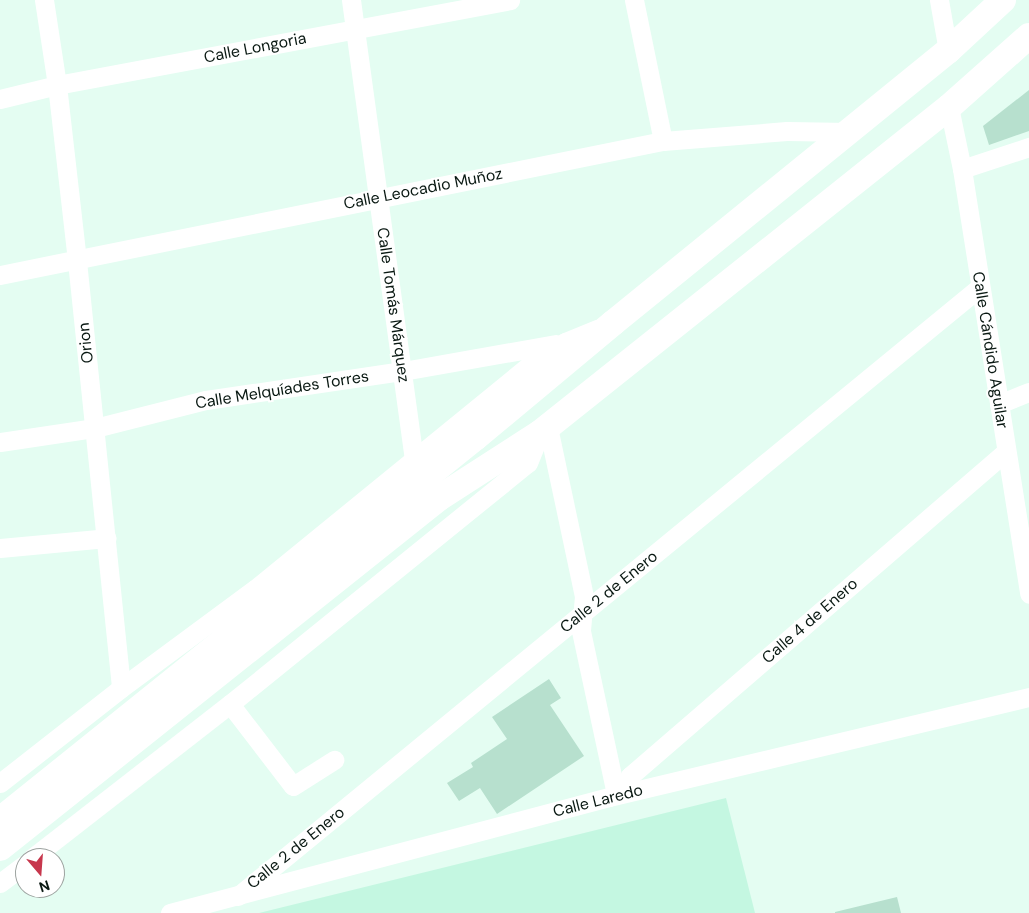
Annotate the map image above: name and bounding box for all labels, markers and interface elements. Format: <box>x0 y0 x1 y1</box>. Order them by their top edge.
street label: Calle Longoria <box>202 29 308 67</box>
street label: Calle Leocadio Muñoz <box>342 164 504 214</box>
street label: Calle Tomás Márquez <box>373 226 413 384</box>
street label: Calle Cándido Aguilar <box>968 270 1012 430</box>
street label: Orion <box>74 322 98 364</box>
street label: Calle Melquíades Torres <box>194 367 370 413</box>
street label: Calle 2 de Enero <box>556 547 662 637</box>
street label: Calle 4 de Enero <box>758 574 862 668</box>
street label: Calle Laredo <box>551 781 645 821</box>
street label: Calle 2 de Enero <box>243 803 349 893</box>
north arrow <box>15 848 65 898</box>
text: N <box>37 876 52 896</box>

